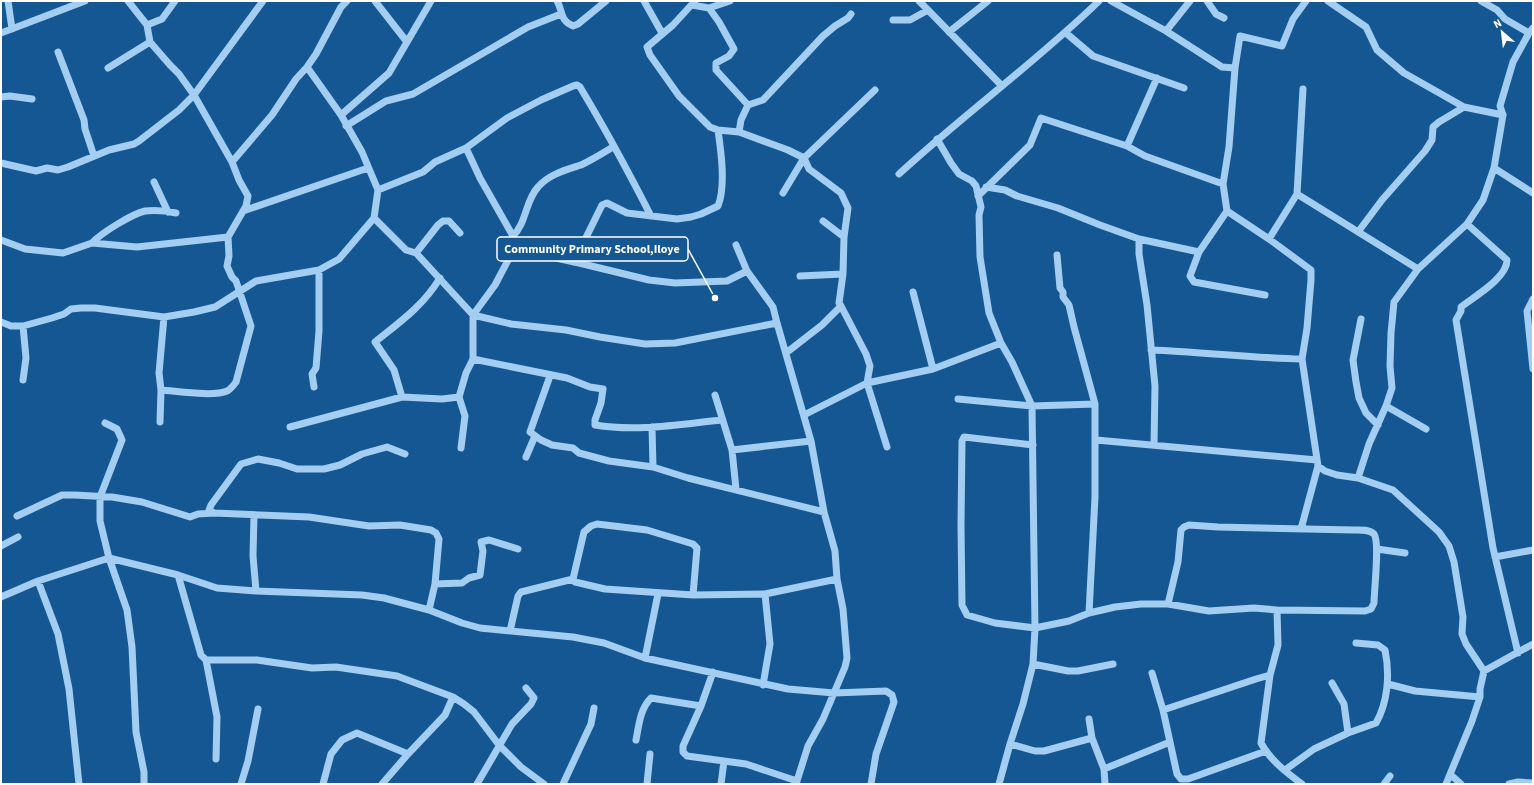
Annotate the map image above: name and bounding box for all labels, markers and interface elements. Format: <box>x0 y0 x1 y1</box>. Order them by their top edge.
north arrow <box>1482 12 1522 52</box>
text: N <box>1491 15 1504 32</box>
callout: Community Primary School,Iloye <box>497 237 688 261</box>
text: Community Primary School,Iloye <box>504 241 680 258</box>

